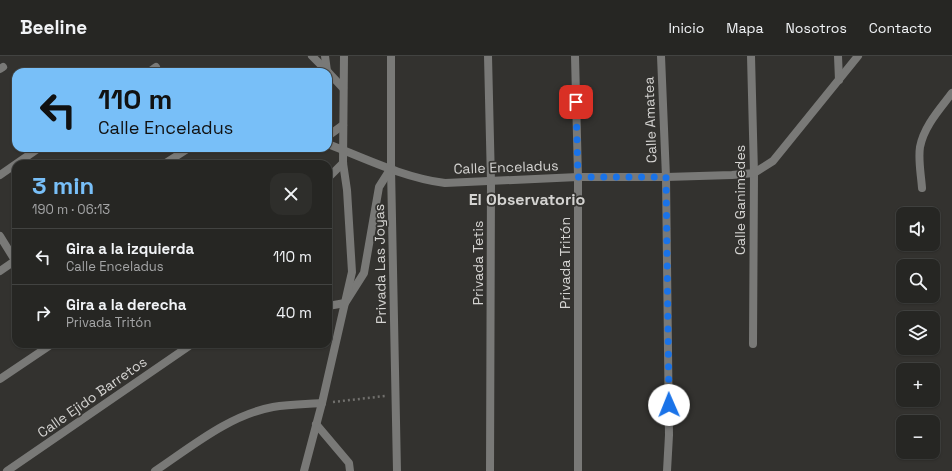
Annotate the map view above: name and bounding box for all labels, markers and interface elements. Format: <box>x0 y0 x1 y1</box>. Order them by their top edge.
text: Beeline <box>20 15 87 40</box>
text: Inicio <box>668 19 704 37</box>
text: Mapa <box>726 19 764 37</box>
text: Nosotros <box>786 19 847 37</box>
text: Contacto <box>869 19 932 37</box>
street label: Calle Amatea <box>639 76 661 164</box>
text: 110 m <box>98 81 172 117</box>
icon: left <box>32 84 84 136</box>
pin <box>559 85 593 119</box>
icon: arrive <box>565 91 587 113</box>
text: Calle Enceladus <box>98 116 233 139</box>
street label: Calle Ganimedes <box>731 145 749 255</box>
street label: Calle Enceladus <box>453 156 559 178</box>
text: 3 min <box>32 170 94 201</box>
button: close <box>270 173 312 215</box>
district label: El Observatorio <box>469 189 586 210</box>
text: 190 m · 06:13 <box>32 201 110 218</box>
street label: Privada Las Joyas <box>370 204 390 324</box>
map controls <box>896 207 940 459</box>
button: sound <box>896 207 940 251</box>
street label: Privada Tritón <box>556 217 574 309</box>
street label: Privada Tetis <box>469 221 487 305</box>
text: Gira a la izquierda <box>66 239 194 258</box>
icon: left <box>32 246 54 268</box>
text: 110 m <box>273 247 312 266</box>
text: Calle Enceladus <box>66 258 164 275</box>
button: search <box>896 259 940 303</box>
text: Gira a la derecha <box>66 295 186 314</box>
icon: right <box>32 302 54 324</box>
text: 40 m <box>276 303 312 322</box>
button: layers <box>896 311 940 355</box>
text: Privada Tritón <box>66 314 151 331</box>
street label: Calle Ejido Barretos <box>34 352 150 442</box>
button: + <box>896 363 940 407</box>
position arrow <box>648 384 690 426</box>
button: − <box>896 415 940 459</box>

